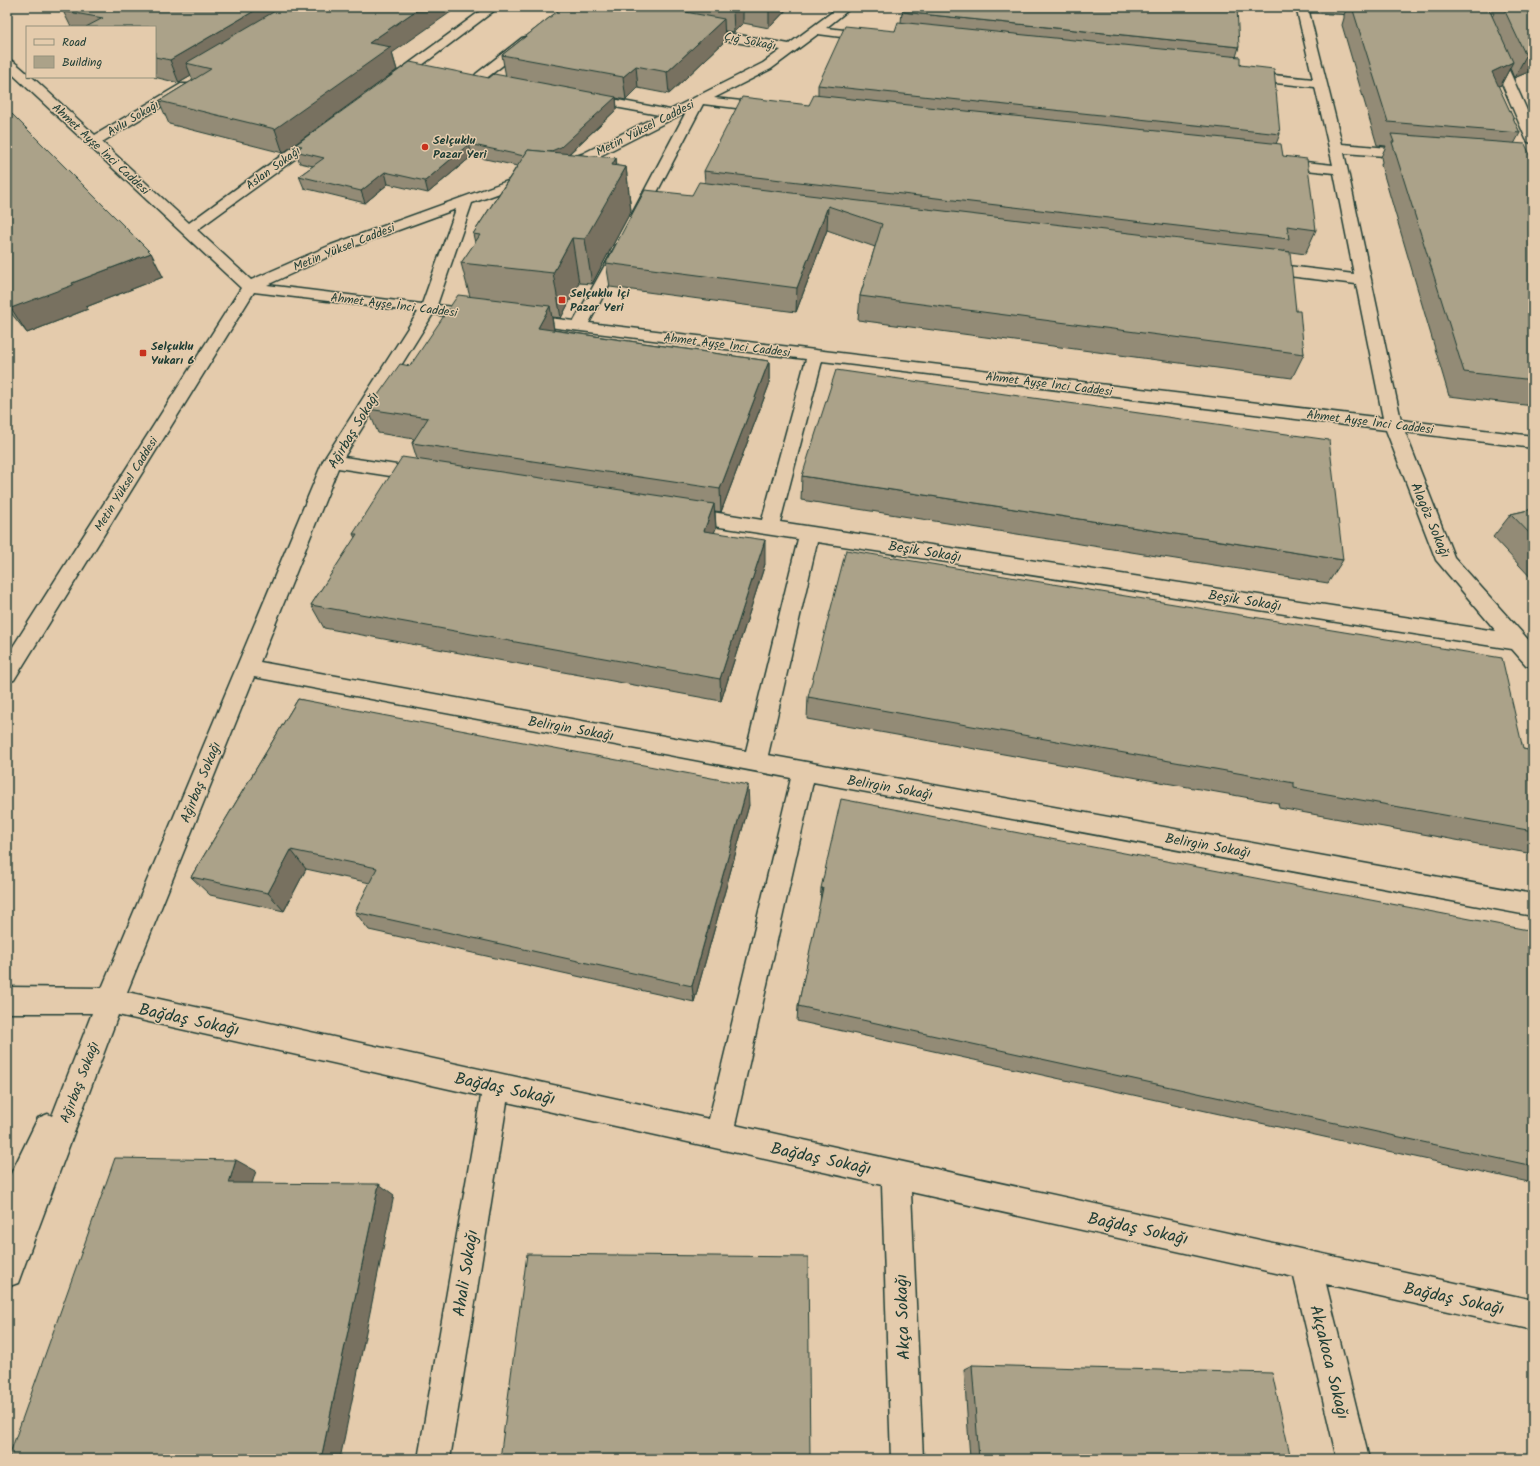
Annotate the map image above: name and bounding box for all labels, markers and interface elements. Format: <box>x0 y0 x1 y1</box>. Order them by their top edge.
legend <box>26 26 156 78</box>
street label: Çığ Sokağı <box>722 27 778 56</box>
text: Road <box>62 33 87 52</box>
text: Building <box>62 53 102 72</box>
street label: Avlu Sokağı <box>104 95 163 141</box>
street label: Metin Yüksel Caddesi <box>593 95 699 161</box>
street label: Ahmet Ayşe İnci Caddesi <box>47 99 155 201</box>
place label: Selçuklu Pazar Yeri <box>433 131 487 164</box>
street label: Aslan Sokağı <box>242 142 305 195</box>
marker: Selçuklu Pazar Yeri <box>420 142 430 152</box>
street label: Metin Yüksel Caddesi <box>290 218 399 277</box>
place label: Selçuklu İçi Pazar Yeri <box>570 284 631 317</box>
street label: Ahmet Ayşe İnci Caddesi <box>329 288 460 323</box>
marker: Selçuklu İçi Pazar Yeri <box>557 295 567 305</box>
street label: Ahmet Ayşe İnci Caddesi <box>662 328 793 363</box>
place label: Selçuklu Yukarı 6 <box>151 337 195 370</box>
marker: Selçuklu Yukarı 6 <box>138 348 148 358</box>
street label: Ahmet Ayşe İnci Caddesi <box>984 367 1115 402</box>
street label: Ağırbaş Sokağı <box>322 388 386 473</box>
street label: Ahmet Ayşe İnci Caddesi <box>1305 405 1436 440</box>
street label: Metin Yüksel Caddesi <box>90 432 164 535</box>
street label: Alagöz Sokağı <box>1404 479 1456 562</box>
street label: Beşik Sokağı <box>887 535 963 569</box>
street label: Beşik Sokağı <box>1207 584 1283 618</box>
street label: Belirgin Sokağı <box>526 711 616 747</box>
street label: Ağırbaş Sokağı <box>175 738 227 826</box>
street label: Belirgin Sokağı <box>845 770 935 806</box>
street label: Belirgin Sokağı <box>1163 828 1253 864</box>
street label: Bağdaş Sokağı <box>136 997 242 1044</box>
street label: Ağırbaş Sokağı <box>54 1038 106 1126</box>
street label: Bağdaş Sokağı <box>452 1066 558 1113</box>
street label: Bağdaş Sokağı <box>768 1136 874 1183</box>
street label: Bağdaş Sokağı <box>1085 1206 1191 1253</box>
street label: Ahali Sokağı <box>446 1228 487 1319</box>
street label: Akça Sokağı <box>889 1274 918 1360</box>
street label: Bağdaş Sokağı <box>1401 1276 1507 1323</box>
street label: Akçakoca Sokağı <box>1301 1302 1356 1422</box>

